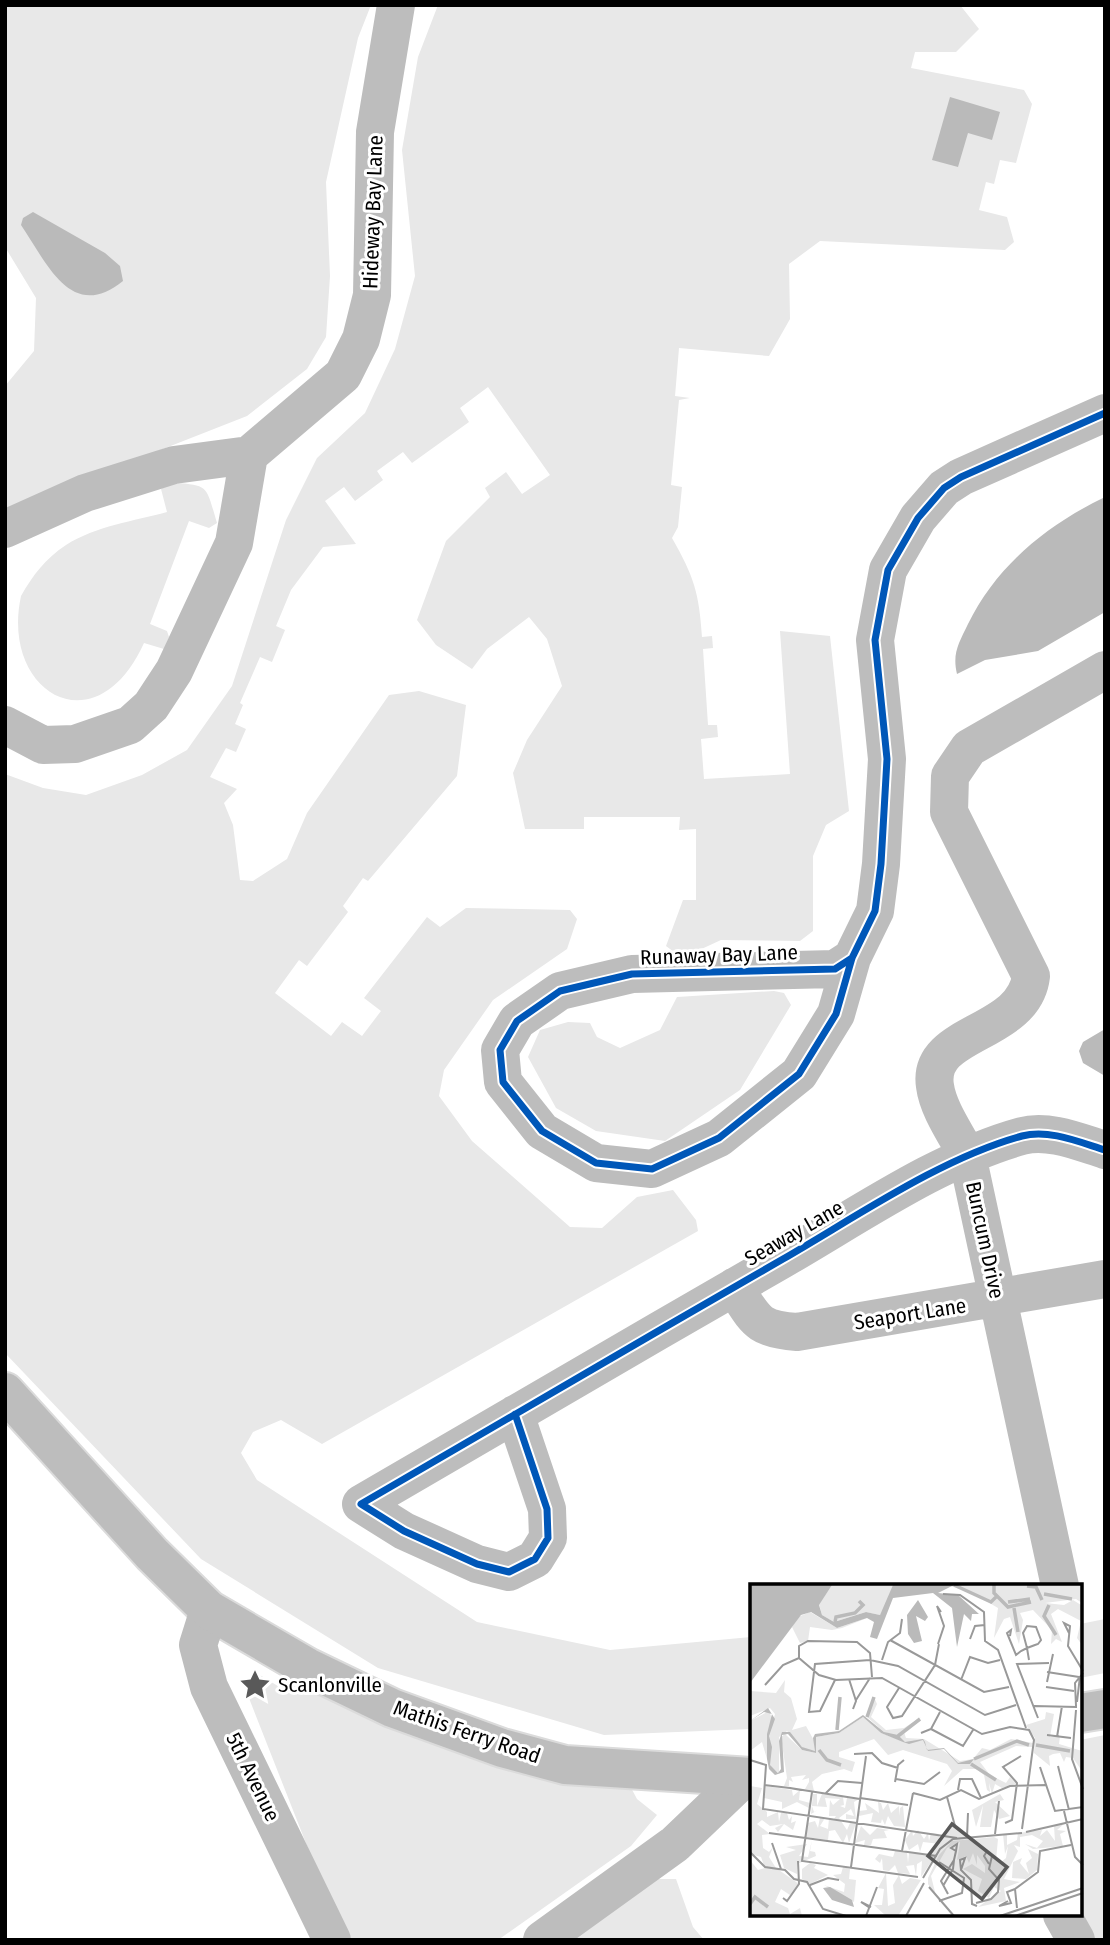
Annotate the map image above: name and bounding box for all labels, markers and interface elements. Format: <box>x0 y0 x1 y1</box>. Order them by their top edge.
street label: Hideway Bay Lane <box>357 135 389 289</box>
street label: Runaway Bay Lane <box>640 939 798 971</box>
street label: Buncum Drive <box>960 1179 1010 1301</box>
street label: Seaway Lane <box>740 1194 848 1272</box>
street label: Seaport Lane <box>852 1292 968 1336</box>
inset map <box>750 1584 1082 1917</box>
place icon: Scanlonville <box>238 1668 272 1702</box>
place label: Scanlonville <box>278 1672 382 1698</box>
street label: Mathis Ferry Road <box>390 1695 544 1769</box>
street label: 5th Avenue <box>220 1728 286 1826</box>

